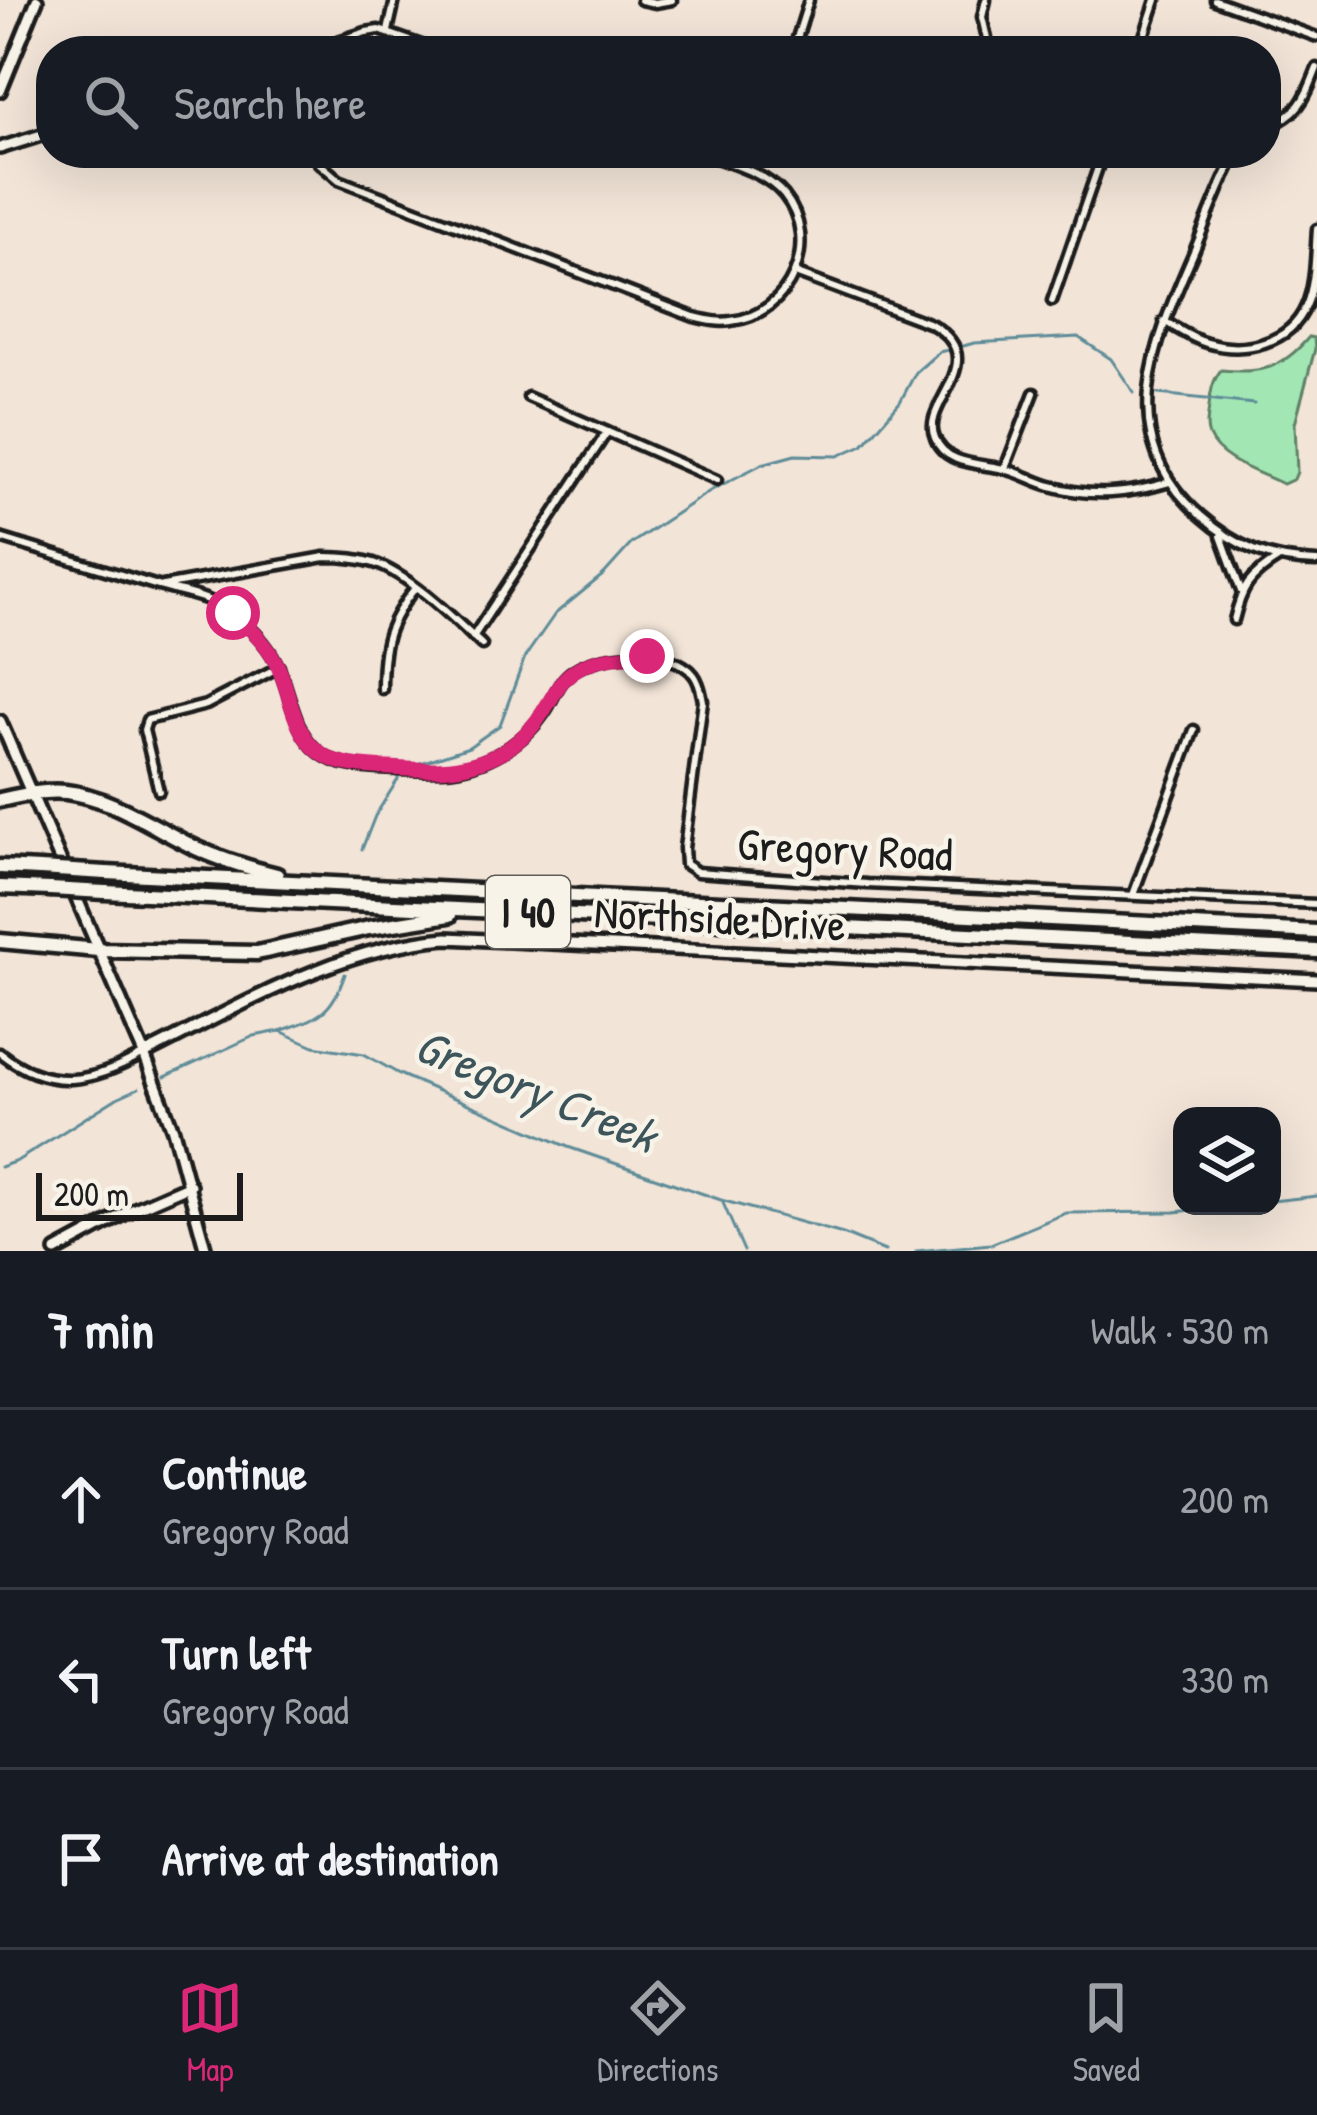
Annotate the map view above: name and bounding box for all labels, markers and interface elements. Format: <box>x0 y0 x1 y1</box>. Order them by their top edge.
search box <box>36 36 1281 168</box>
icon: search <box>78 69 144 135</box>
text: Search here <box>174 72 366 133</box>
route start <box>206 586 260 640</box>
route end <box>620 629 674 683</box>
street label: Gregory Road <box>736 812 954 885</box>
road number: I 40 <box>486 876 570 948</box>
street label: Northside Drive <box>593 880 847 955</box>
water label: Gregory Creek <box>406 1012 670 1169</box>
map controls <box>1173 1107 1281 1215</box>
button: layers <box>1173 1107 1281 1215</box>
scale bar <box>36 1167 243 1220</box>
text: 200 m <box>54 1172 129 1216</box>
text: 7 min <box>48 1295 154 1364</box>
text: Walk · 530 m <box>1090 1303 1269 1356</box>
text: Continue <box>162 1442 307 1503</box>
icon: ahead <box>48 1466 114 1532</box>
text: 200 m <box>1180 1472 1269 1525</box>
text: Gregory Road <box>162 1503 349 1556</box>
text: Turn left <box>162 1622 311 1683</box>
icon: left <box>48 1646 114 1712</box>
text: 330 m <box>1181 1652 1269 1705</box>
text: Gregory Road <box>162 1683 349 1736</box>
icon: arrive <box>48 1826 114 1892</box>
text: Arrive at destination <box>162 1828 499 1889</box>
tab: Map <box>177 1975 243 2091</box>
tab: Directions <box>597 1975 719 2091</box>
tab: Saved <box>1073 1975 1140 2091</box>

